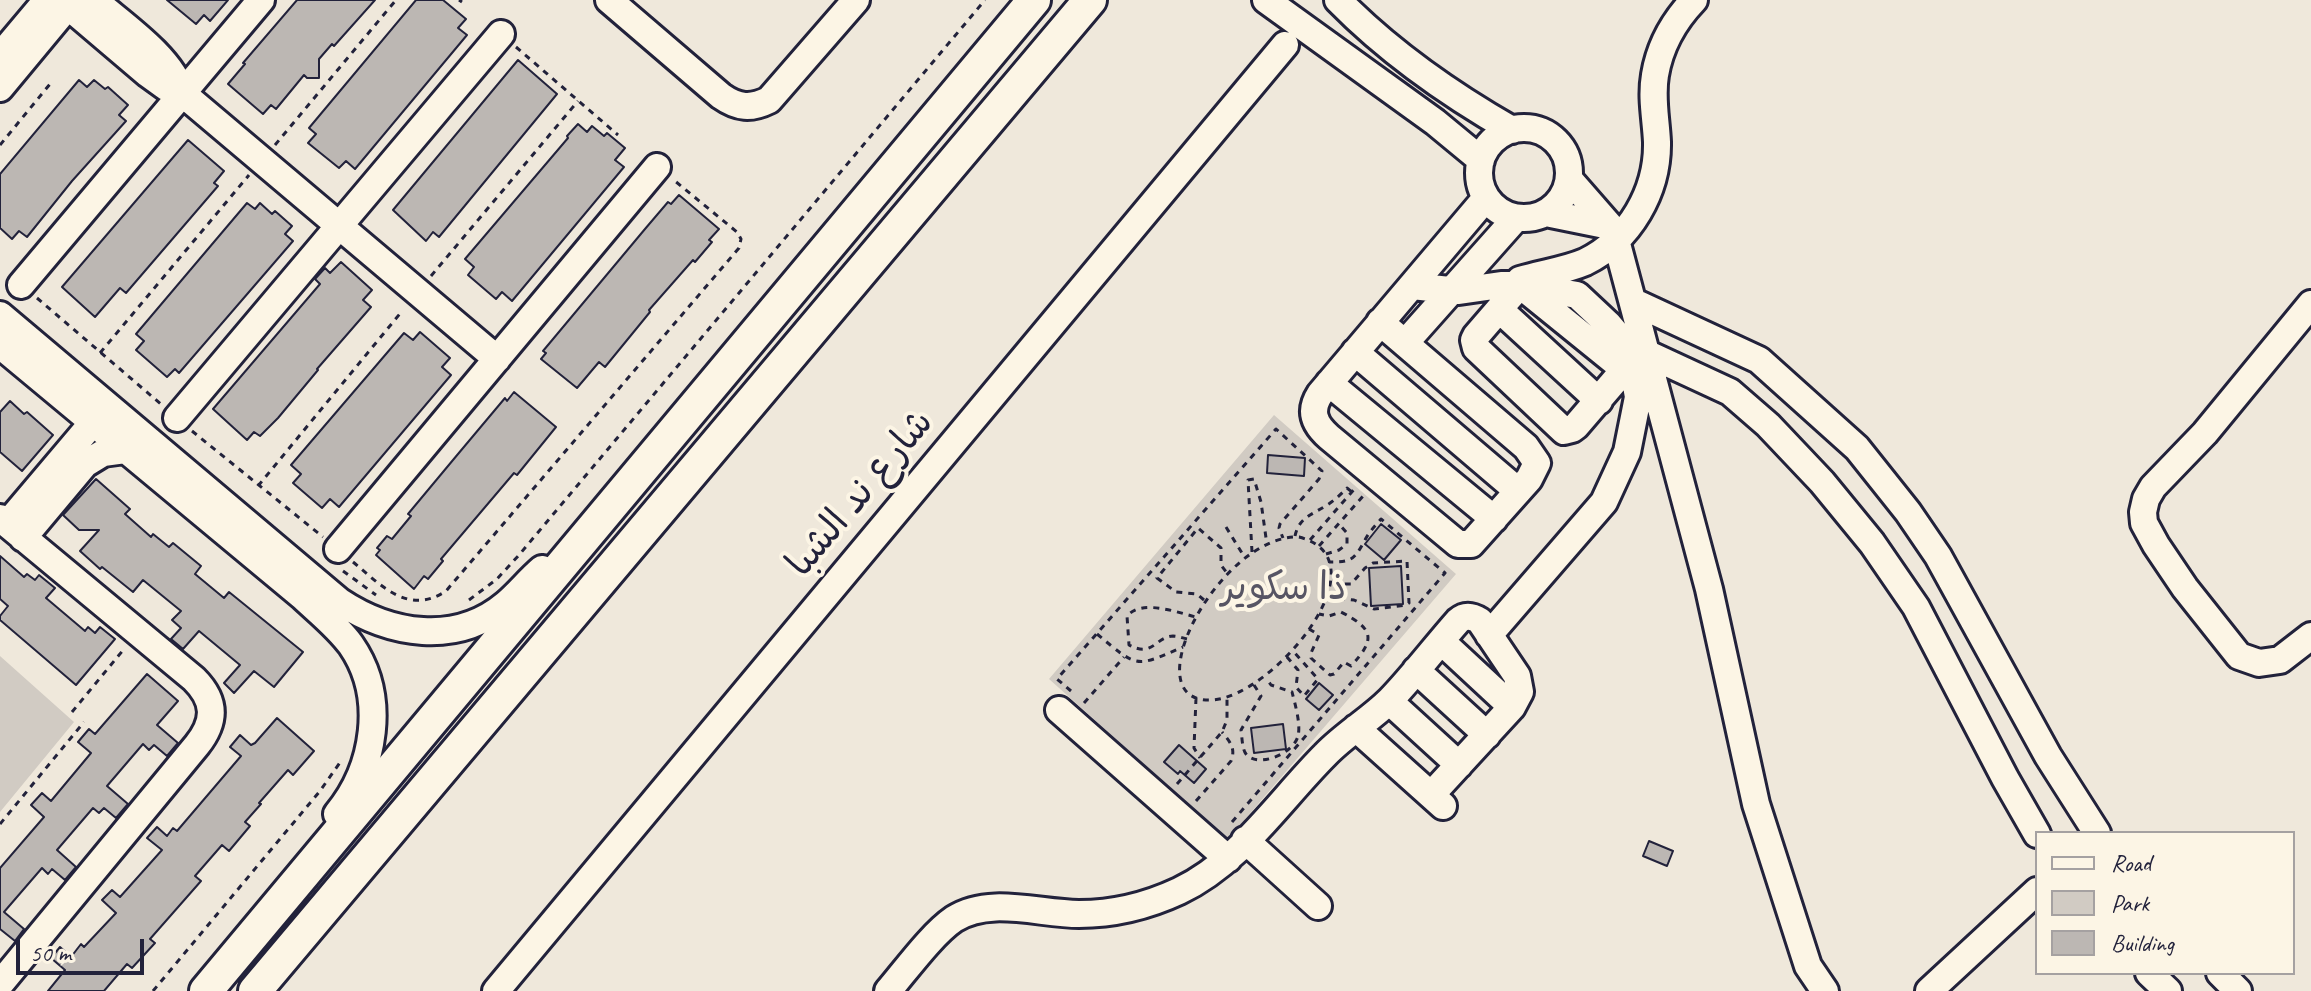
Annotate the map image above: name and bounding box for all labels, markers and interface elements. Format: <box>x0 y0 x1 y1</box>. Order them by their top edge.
street label: شارع ند الشبا <box>778 401 944 587</box>
park label: ذا سكوير <box>1222 566 1346 612</box>
legend <box>2035 831 2295 975</box>
text: Road <box>2111 848 2151 878</box>
text: Park <box>2111 888 2149 918</box>
scale bar <box>20 923 148 973</box>
text: Building <box>2111 928 2174 958</box>
text: 50 m <box>30 938 71 968</box>

